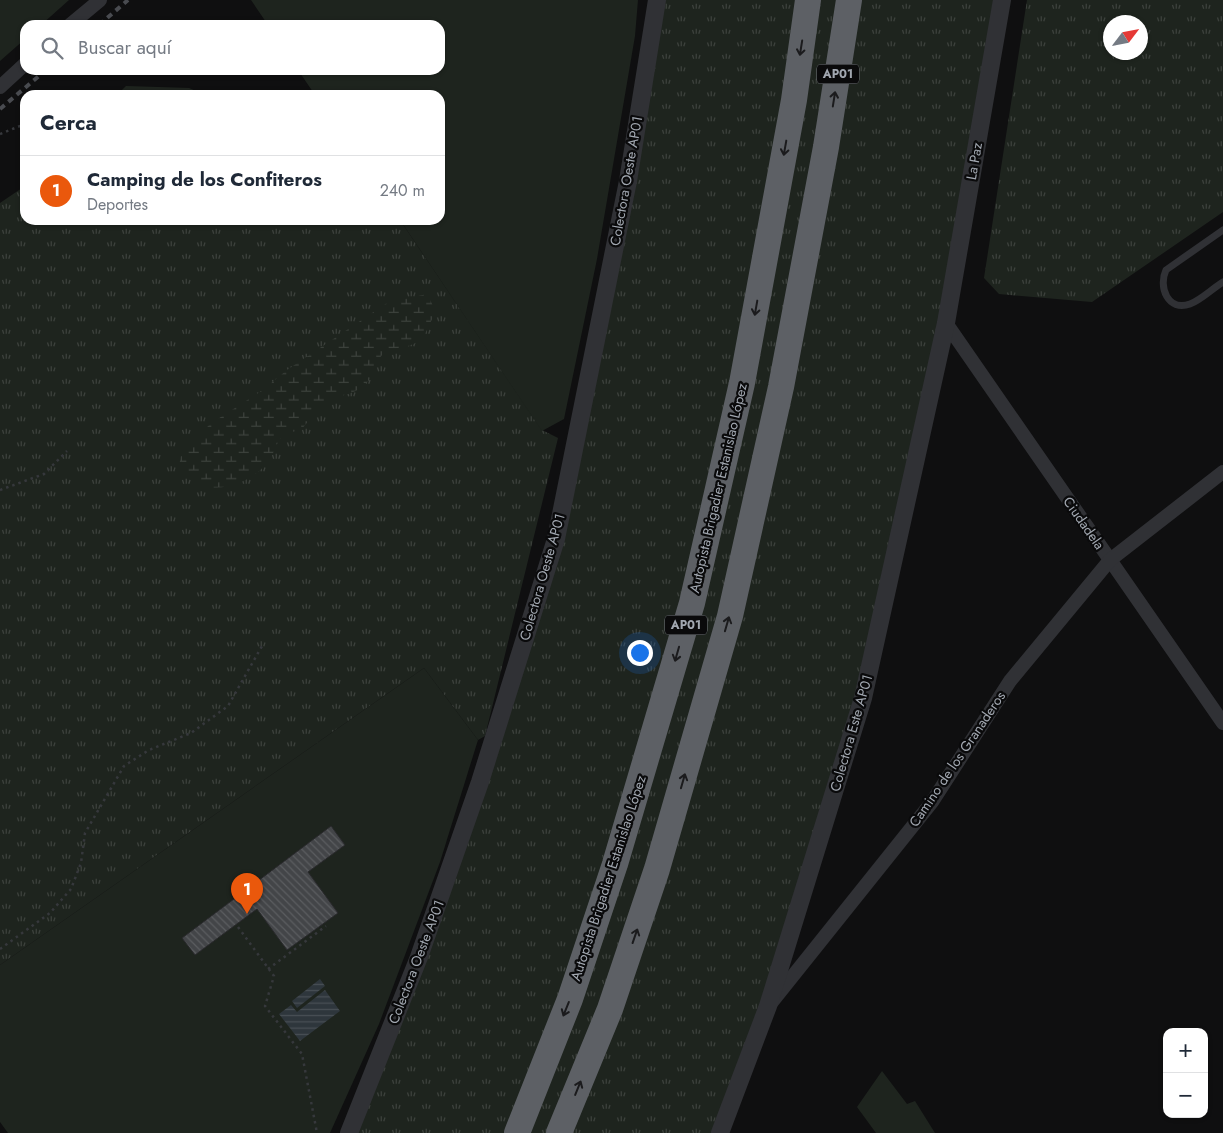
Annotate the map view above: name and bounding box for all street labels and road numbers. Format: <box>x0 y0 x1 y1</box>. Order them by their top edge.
road number: AP01 <box>817 64 859 84</box>
street label: Colectora Oeste AP01 <box>605 115 647 247</box>
street label: La Paz <box>961 140 987 181</box>
street label: Autopista Brigadier Estanislao López <box>684 381 752 595</box>
street label: Ciudadela <box>1058 493 1110 553</box>
street label: Colectora Oeste AP01 <box>514 511 570 643</box>
road number: AP01 <box>665 616 707 634</box>
street label: Colectora Este AP01 <box>825 672 877 794</box>
street label: Camino de los Granaderos <box>904 687 1010 831</box>
street label: Autopista Brigadier Estanislao López <box>565 772 651 983</box>
street label: Colectora Oeste AP01 <box>383 897 449 1027</box>

